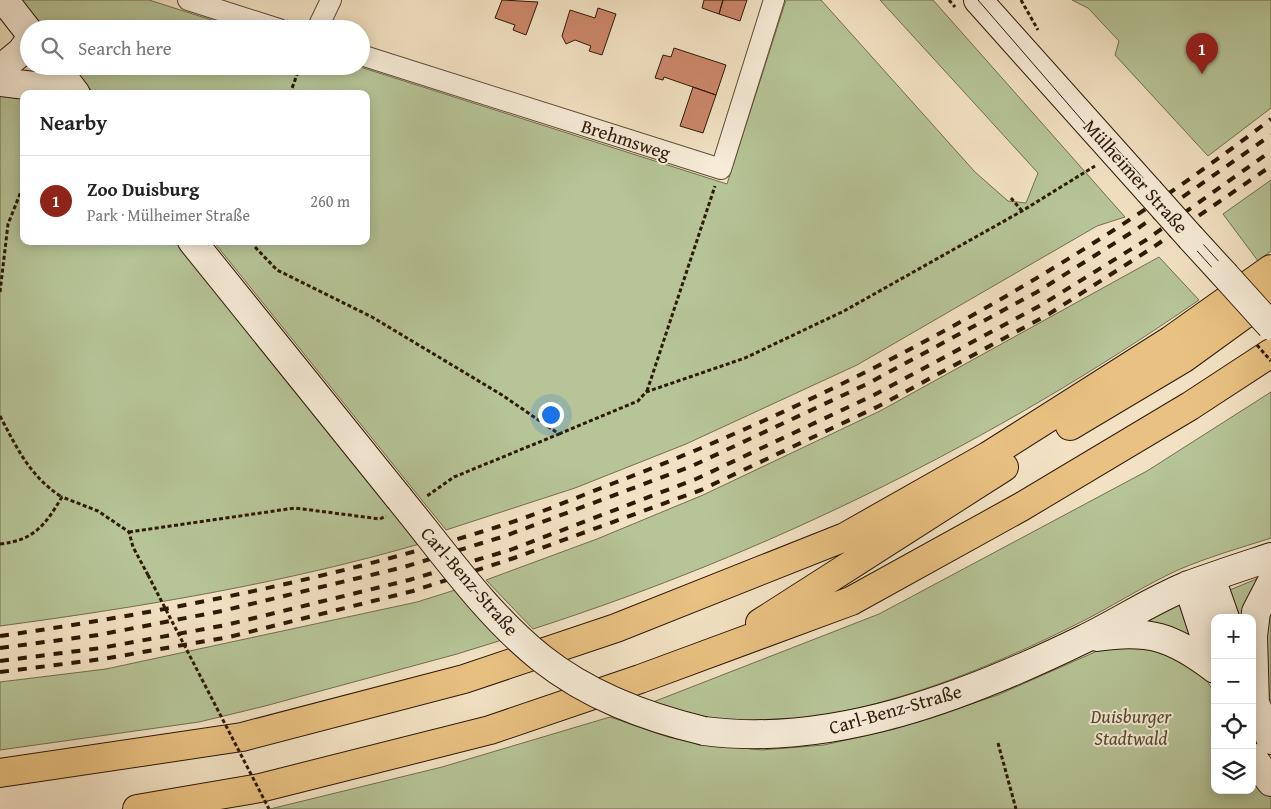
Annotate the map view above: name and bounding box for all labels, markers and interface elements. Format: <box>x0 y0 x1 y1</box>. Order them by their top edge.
search box <box>20 20 370 75</box>
pin: 1 <box>1186 33 1218 74</box>
icon: search <box>38 34 66 62</box>
text: Search here <box>78 34 172 62</box>
text: Nearby <box>40 107 107 138</box>
street label: Brehmsweg <box>578 111 675 167</box>
street label: Mülheimer Straße <box>1077 113 1195 239</box>
text: Zoo Duisburg <box>87 175 199 203</box>
text: 1 <box>52 189 60 213</box>
text: 260 m <box>310 189 350 213</box>
text: Park · Mülheimer Straße <box>87 203 250 227</box>
your location <box>538 402 564 428</box>
street label: Carl-Benz-Straße <box>415 520 526 642</box>
map controls <box>1211 614 1256 794</box>
button: + <box>1211 614 1256 659</box>
button: − <box>1211 659 1256 704</box>
street label: Carl-Benz-Straße <box>825 677 965 741</box>
park label: Duisburger Stadtwald <box>1090 702 1172 752</box>
button: locate <box>1211 704 1256 749</box>
button: layers <box>1211 749 1256 794</box>

